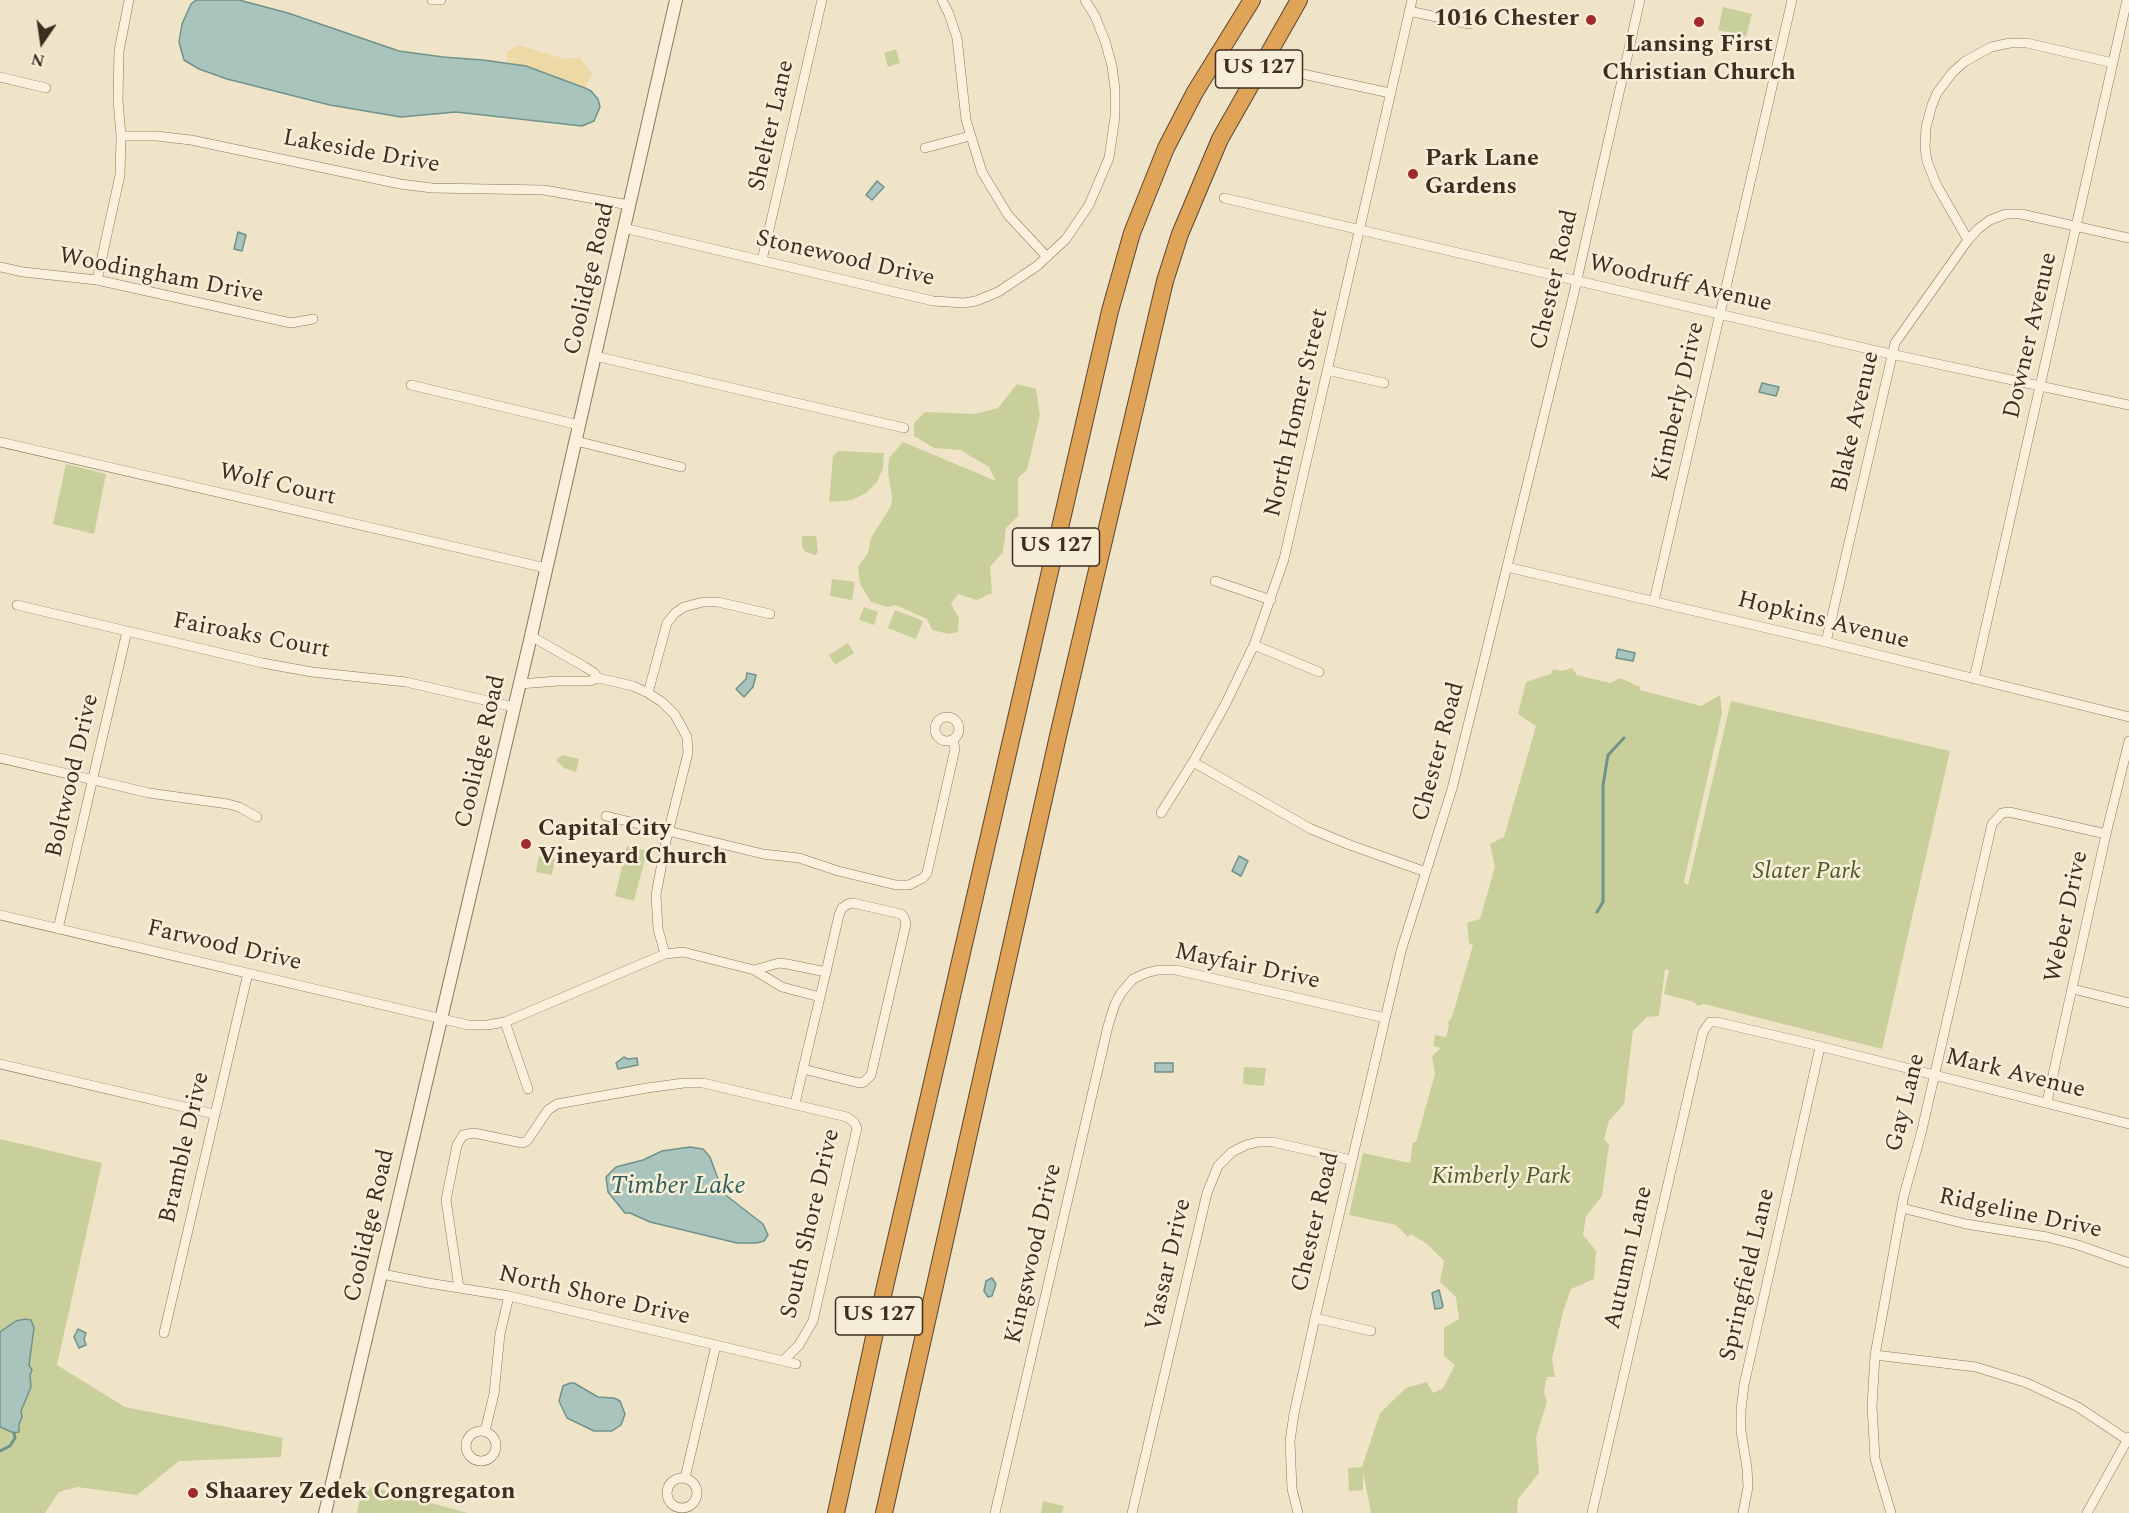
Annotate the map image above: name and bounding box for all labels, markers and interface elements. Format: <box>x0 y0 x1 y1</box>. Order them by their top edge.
place label: 1016 Chester <box>1434 6 1579 34</box>
north arrow <box>12 12 72 72</box>
marker: 1016 Chester <box>1584 13 1598 27</box>
marker: Lansing First Christian Church <box>1692 15 1706 29</box>
place label: Lansing First Christian Church <box>1602 32 1796 88</box>
text: N <box>29 46 47 73</box>
road number: US 127 <box>1216 50 1302 88</box>
street label: Shelter Lane <box>744 58 802 194</box>
street label: Lakeside Drive <box>280 125 442 181</box>
place label: Park Lane Gardens <box>1425 146 1539 202</box>
marker: Park Lane Gardens <box>1406 167 1420 181</box>
street label: Coolidge Road <box>559 200 623 358</box>
street label: Chester Road <box>1526 207 1586 353</box>
street label: Stonewood Drive <box>753 225 937 295</box>
street label: Woodingham Drive <box>56 243 266 311</box>
street label: Woodruff Avenue <box>1586 250 1774 320</box>
street label: Downer Avenue <box>1999 250 2065 422</box>
street label: North Homer Street <box>1260 306 1336 520</box>
street label: Kimberly Drive <box>1648 319 1712 485</box>
street label: Blake Avenue <box>1827 349 1887 495</box>
street label: Wolf Court <box>216 459 338 513</box>
road number: US 127 <box>1012 528 1100 566</box>
street label: Hopkins Avenue <box>1734 587 1912 657</box>
street label: Fairoaks Court <box>170 608 332 666</box>
street label: Coolidge Road <box>450 673 514 831</box>
street label: Chester Road <box>1408 679 1472 825</box>
street label: Boltwood Drive <box>41 691 107 861</box>
place label: Capital City Vineyard Church <box>538 816 727 872</box>
marker: Capital City Vineyard Church <box>519 837 533 851</box>
street label: Weber Drive <box>2040 848 2096 986</box>
park label: Slater Park <box>1753 859 1861 887</box>
street label: Farwood Drive <box>144 915 304 979</box>
street label: Mayfair Drive <box>1172 939 1322 997</box>
street label: Mark Avenue <box>1942 1044 2088 1106</box>
street label: Gay Lane <box>1881 1051 1933 1155</box>
street label: Bramble Drive <box>155 1069 217 1227</box>
street label: South Shore Drive <box>776 1126 848 1322</box>
street label: Coolidge Road <box>339 1147 403 1305</box>
street label: Chester Road <box>1287 1149 1347 1295</box>
street label: Kingswood Drive <box>1000 1161 1070 1347</box>
park label: Kimberly Park <box>1431 1164 1571 1192</box>
water label: Timber Lake <box>610 1172 746 1204</box>
street label: Autumn Lane <box>1600 1184 1660 1332</box>
street label: Ridgeline Drive <box>1936 1184 2104 1246</box>
street label: Springfield Lane <box>1715 1186 1783 1364</box>
street label: Vassar Drive <box>1141 1196 1199 1334</box>
street label: North Shore Drive <box>495 1261 693 1333</box>
road number: US 127 <box>836 1297 922 1335</box>
place label: Shaarey Zedek Congregaton <box>205 1479 516 1507</box>
marker: Shaarey Zedek Congregaton <box>186 1486 200 1500</box>

